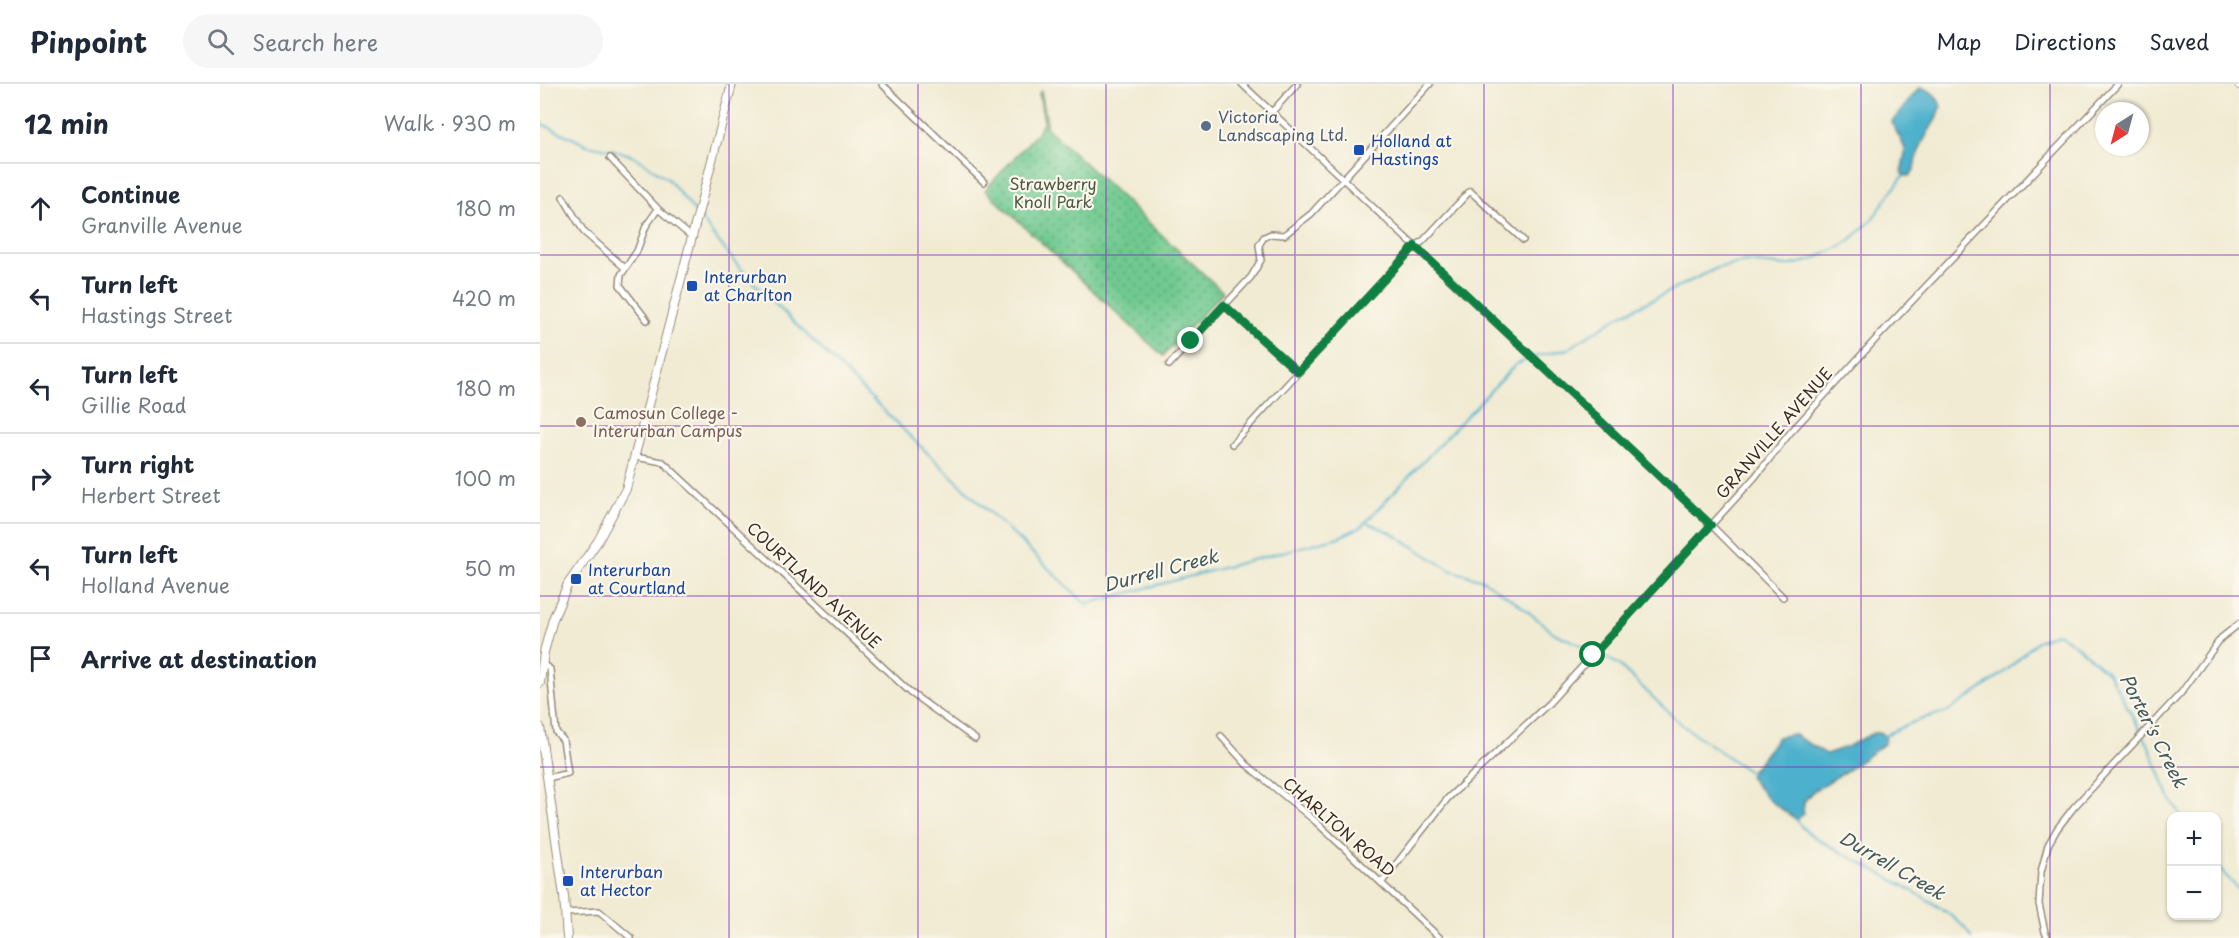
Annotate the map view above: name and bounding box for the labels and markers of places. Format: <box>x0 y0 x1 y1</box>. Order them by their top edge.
place label: Victoria Landscaping Ltd. <box>1218 104 1348 146</box>
marker: Victoria Landscaping Ltd. <box>1199 119 1213 133</box>
place label: Holland at Hastings <box>1371 128 1452 170</box>
marker: Holland at Hastings <box>1352 143 1366 157</box>
place label: Interurban at Charlton <box>704 264 792 306</box>
marker: Interurban at Charlton <box>685 279 699 293</box>
place label: Camosun College - Interurban Campus <box>593 400 742 442</box>
marker: Camosun College - Interurban Campus <box>574 415 588 429</box>
place label: Interurban at Courtland <box>588 557 686 599</box>
marker: Interurban at Courtland <box>569 572 583 586</box>
place label: Interurban at Hector <box>580 859 663 901</box>
marker: Interurban at Hector <box>561 874 575 888</box>

